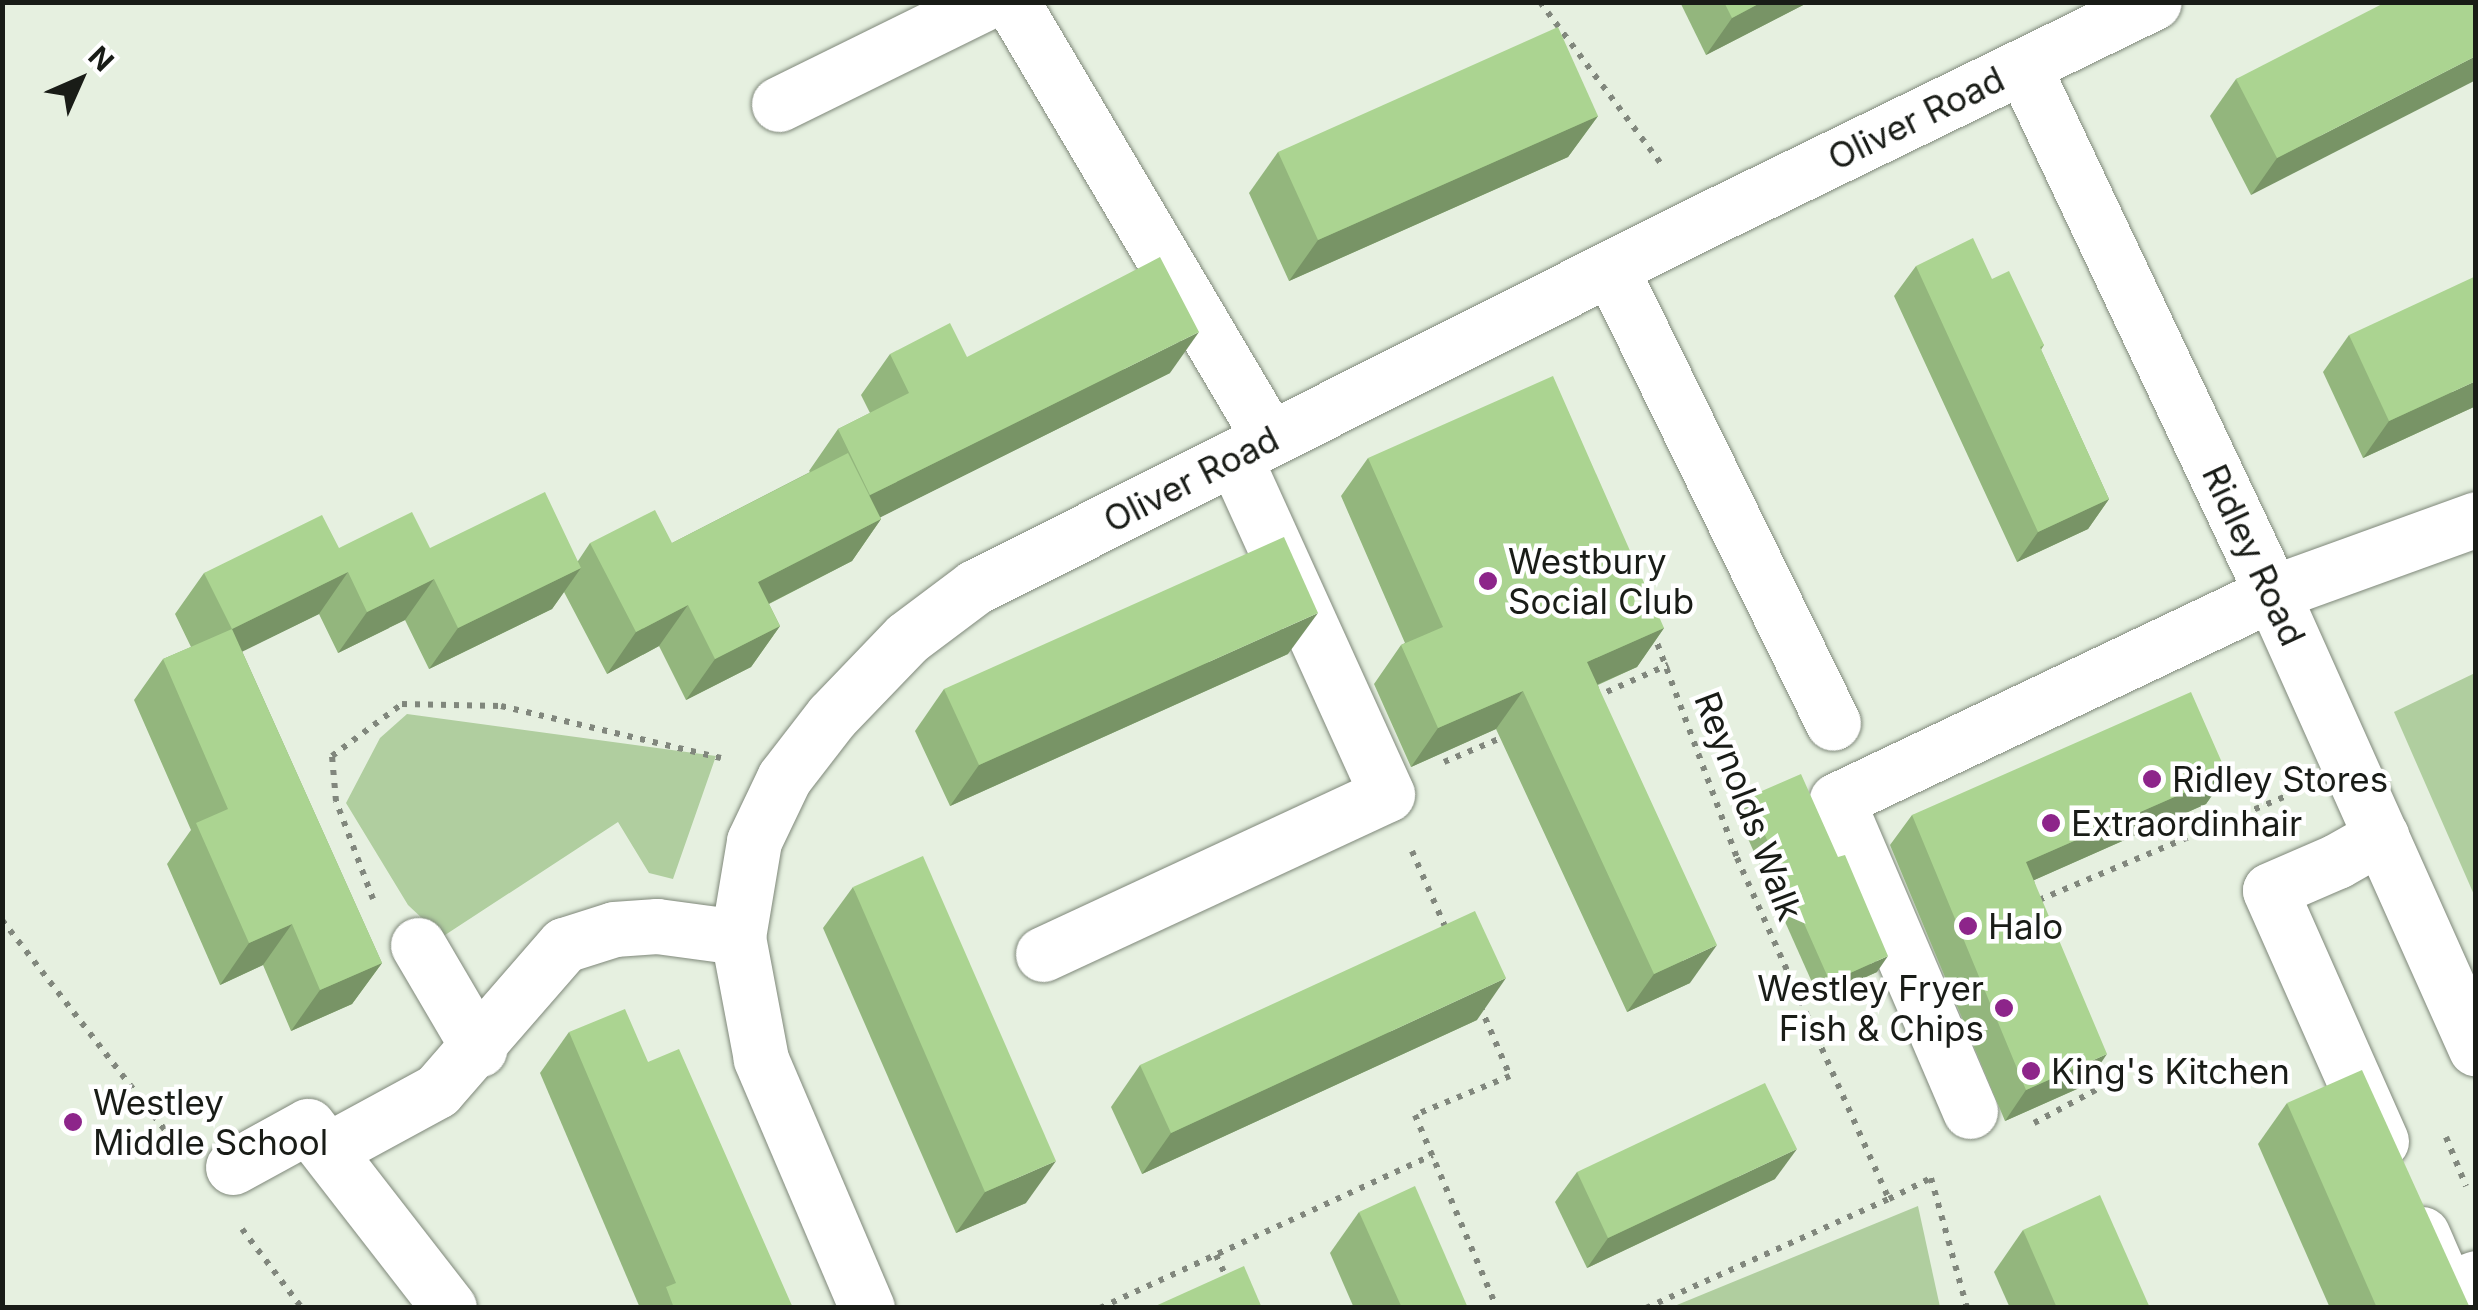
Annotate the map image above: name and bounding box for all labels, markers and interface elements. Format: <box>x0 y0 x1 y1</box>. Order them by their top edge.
north arrow <box>30 30 130 130</box>
text: N <box>82 39 121 78</box>
street label: Oliver Road <box>1821 57 2011 179</box>
street label: Oliver Road <box>1097 417 1285 541</box>
street label: Ridley Road <box>2194 458 2314 652</box>
place label: Westbury Social Club <box>1508 540 1694 622</box>
marker: Westbury Social Club <box>1477 570 1499 592</box>
street label: Reynolds Walk <box>1686 686 1812 926</box>
place label: Ridley Stores <box>2172 758 2388 800</box>
marker: Ridley Stores <box>2141 768 2163 790</box>
place label: Extraordinhair <box>2071 802 2302 844</box>
marker: Extraordinhair <box>2040 812 2062 834</box>
place label: Halo <box>1988 905 2063 947</box>
marker: Halo <box>1957 915 1979 937</box>
place label: Westley Fryer Fish & Chips <box>1757 967 1984 1049</box>
marker: Westley Fryer Fish & Chips <box>1993 997 2015 1019</box>
place label: King's Kitchen <box>2051 1050 2290 1092</box>
marker: King's Kitchen <box>2020 1060 2042 1082</box>
place label: Westley Middle School <box>93 1081 328 1163</box>
marker: Westley Middle School <box>62 1111 84 1133</box>

